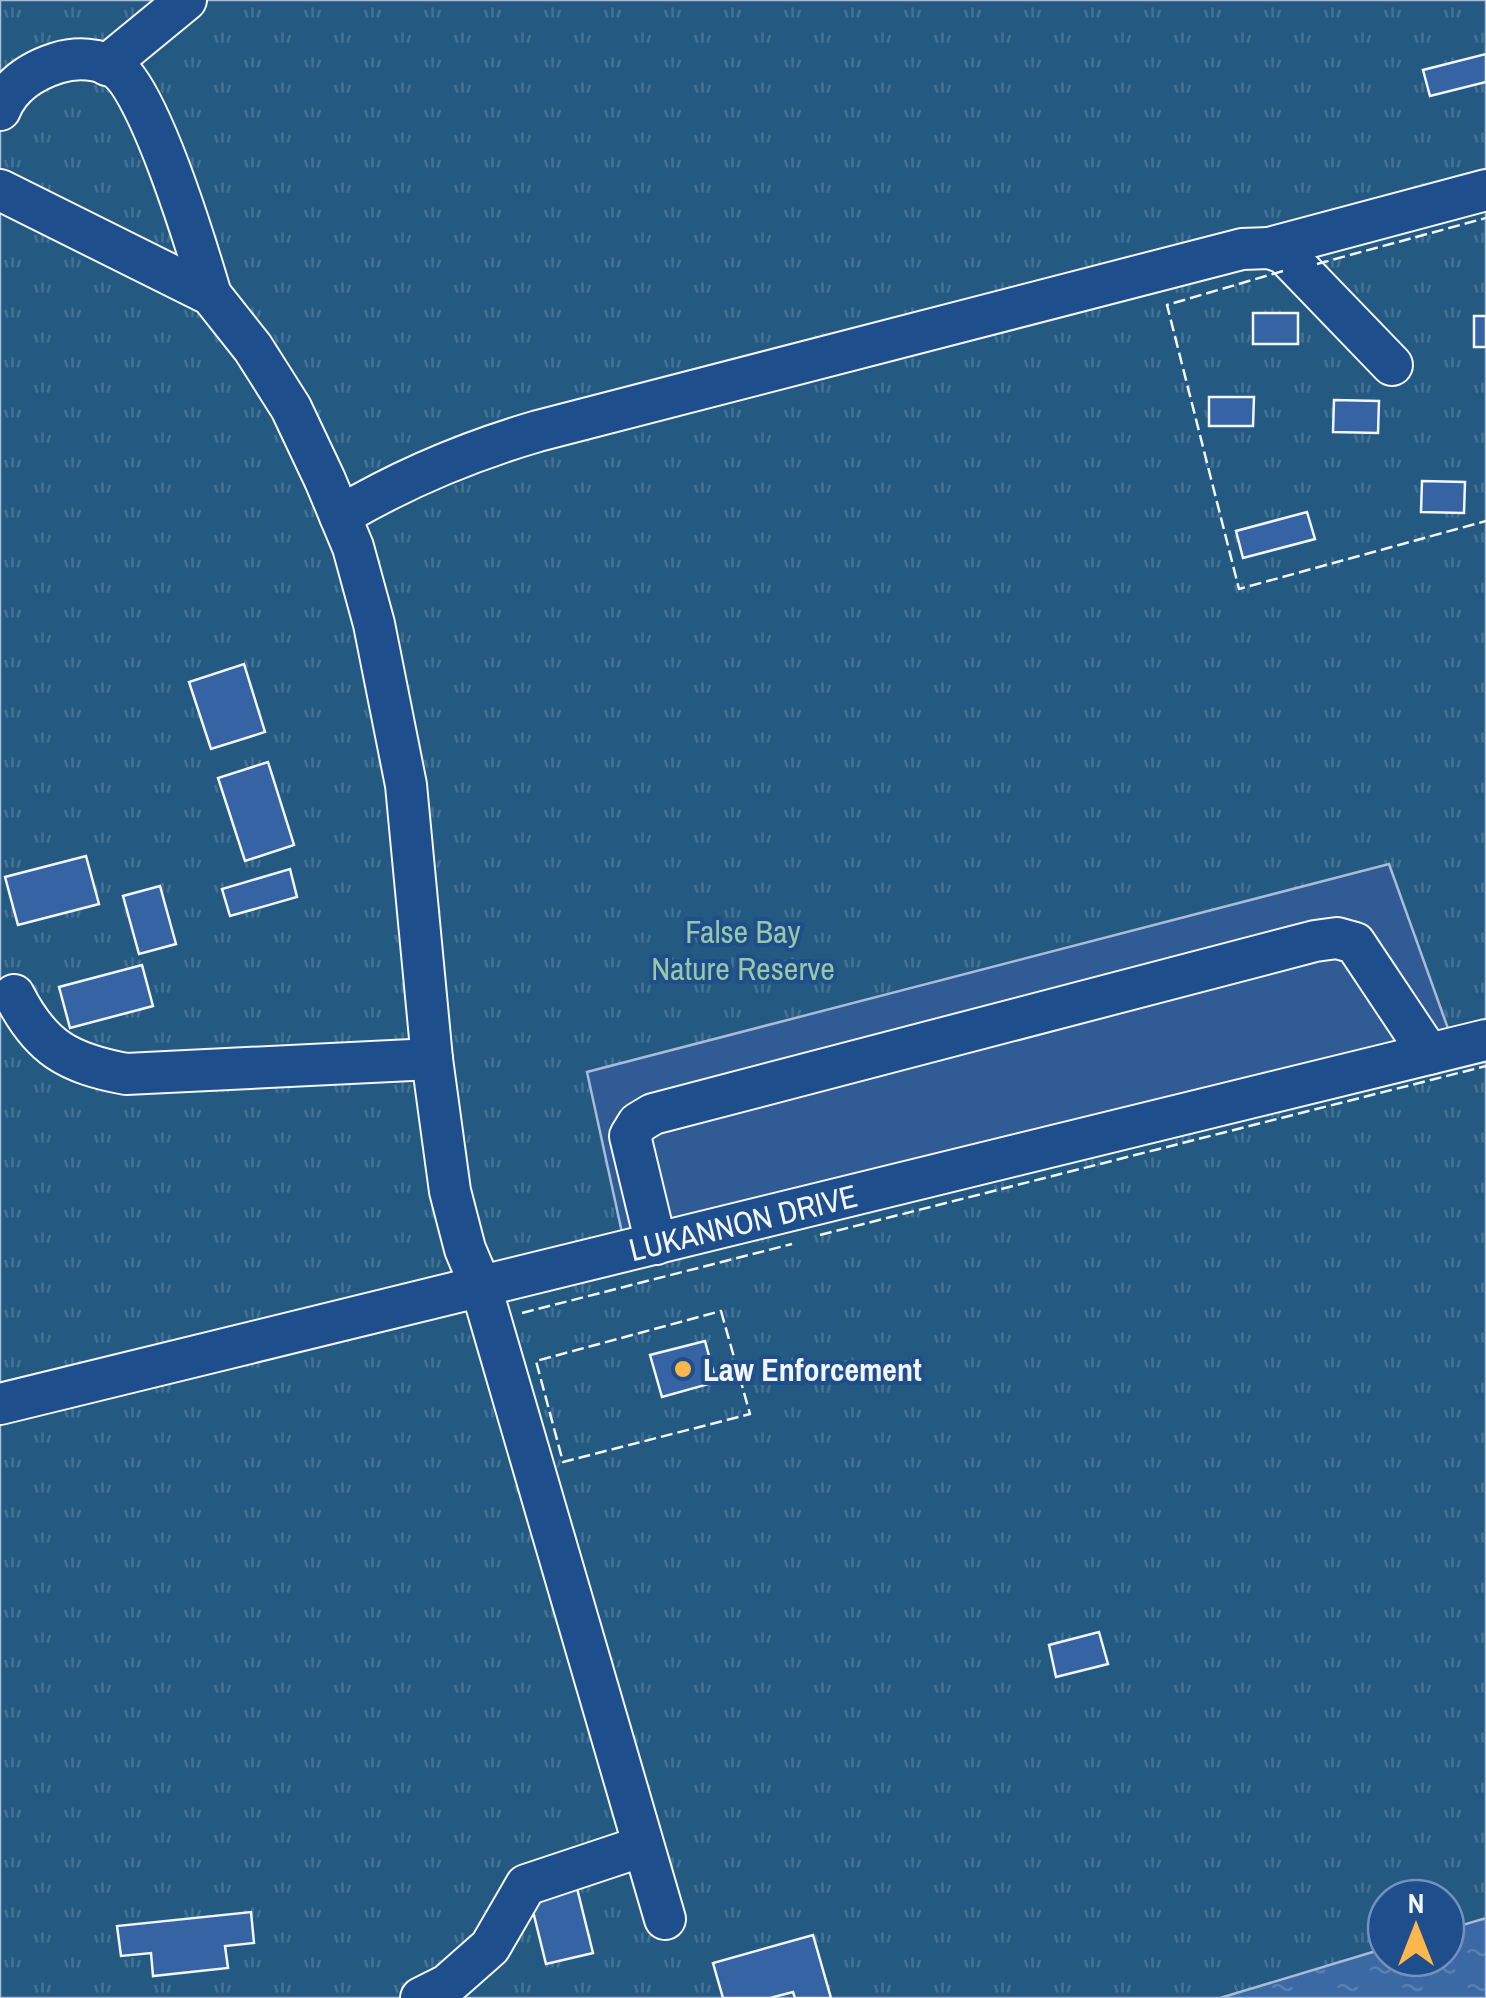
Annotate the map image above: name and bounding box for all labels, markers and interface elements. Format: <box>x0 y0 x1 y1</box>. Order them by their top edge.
park label: False Bay Nature Reserve <box>651 910 835 990</box>
street label: LUKANNON DRIVE <box>625 1173 861 1271</box>
place label: Law Enforcement <box>703 1348 922 1391</box>
marker: Law Enforcement <box>672 1358 694 1380</box>
north arrow <box>1366 1878 1466 1978</box>
text: N <box>1408 1884 1424 1922</box>

